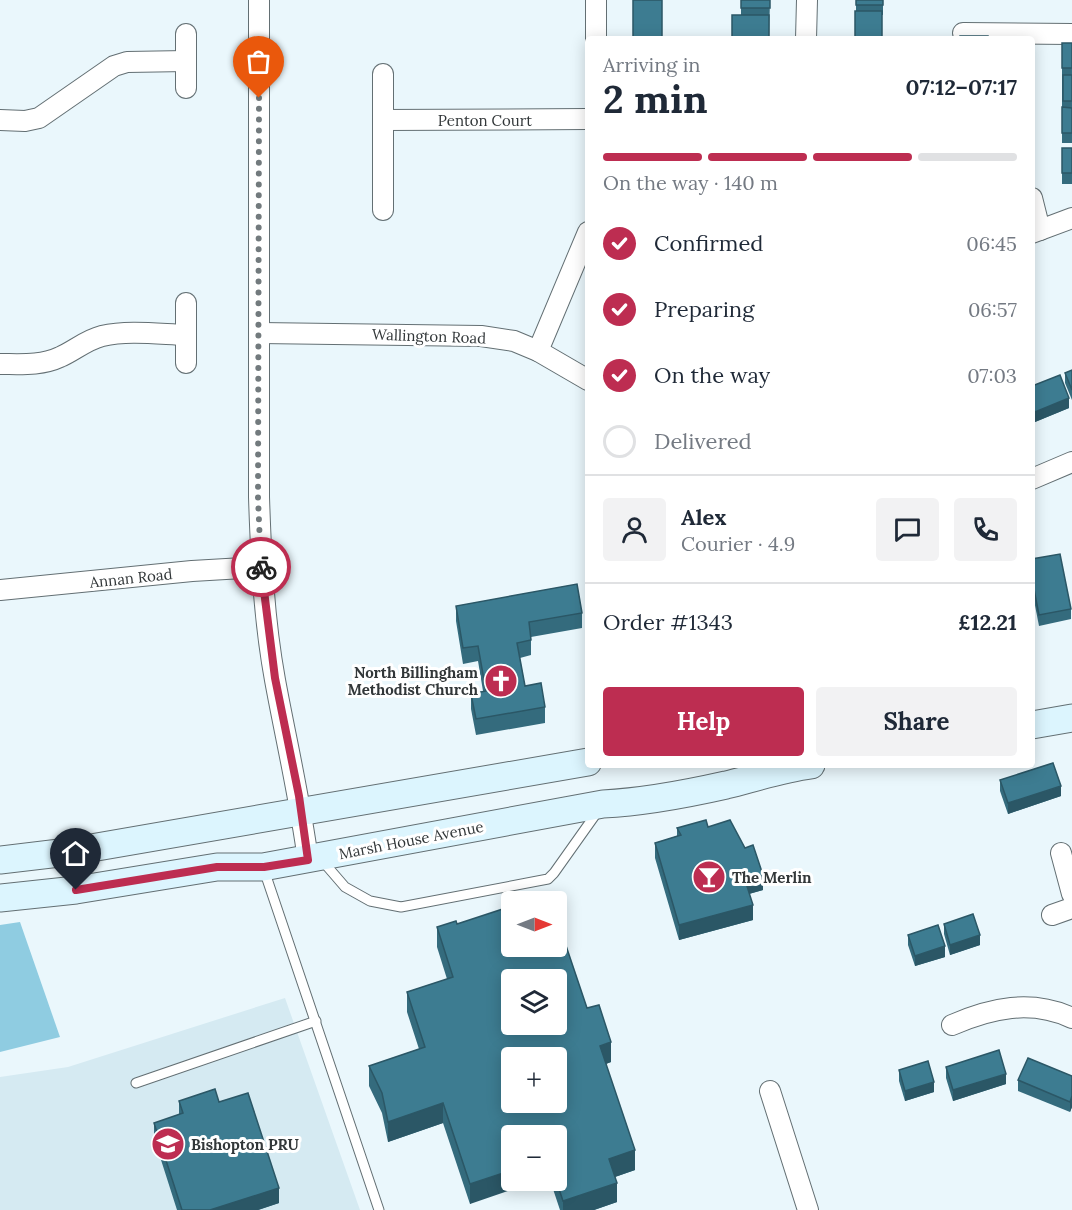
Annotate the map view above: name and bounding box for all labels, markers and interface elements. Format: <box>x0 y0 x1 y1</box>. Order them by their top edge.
pin <box>233 36 284 98</box>
icon: bag <box>242 45 275 78</box>
text: Arriving in <box>603 52 700 77</box>
text: 07:12–07:17 <box>905 73 1017 101</box>
text: 2 min <box>603 74 708 124</box>
street label: Penton Court <box>438 111 532 130</box>
text: On the way · 140 m <box>603 170 778 195</box>
icon: check <box>603 227 636 260</box>
text: Confirmed <box>654 229 763 257</box>
text: 06:45 <box>966 231 1017 256</box>
icon: check <box>603 293 636 326</box>
text: Preparing <box>654 295 754 323</box>
text: 06:57 <box>968 297 1017 322</box>
street label: Wallington Road <box>372 325 486 347</box>
icon: check <box>603 359 636 392</box>
text: On the way <box>654 361 770 389</box>
text: 07:03 <box>967 363 1017 388</box>
text: Delivered <box>654 427 752 455</box>
button: person <box>603 498 666 561</box>
button: chat <box>876 498 939 561</box>
button: phone <box>954 498 1017 561</box>
text: Alex <box>681 503 726 531</box>
text: Courier · 4.9 <box>681 531 795 556</box>
courier <box>231 537 291 597</box>
icon: bike <box>245 551 278 584</box>
street label: Annan Road <box>88 564 173 592</box>
text: Order #1343 <box>603 608 733 636</box>
text: £12.21 <box>958 608 1017 636</box>
place label: North Billingham Methodist Church <box>347 663 479 699</box>
church icon: North Billingham Methodist Church <box>483 663 519 699</box>
button: Help <box>603 687 804 756</box>
button: Share <box>816 687 1017 756</box>
street label: Marsh House Avenue <box>337 817 485 863</box>
pin <box>50 828 101 890</box>
icon: home <box>59 837 92 870</box>
bar icon: The Merlin <box>691 859 727 895</box>
place label: The Merlin <box>732 868 812 887</box>
north arrow <box>501 891 567 957</box>
map controls <box>501 891 567 1191</box>
button: layers <box>501 969 567 1035</box>
button: + <box>501 1047 567 1113</box>
button: − <box>501 1125 567 1191</box>
school or university icon: Bishopton PRU <box>150 1126 186 1162</box>
place label: Bishopton PRU <box>191 1135 300 1154</box>

